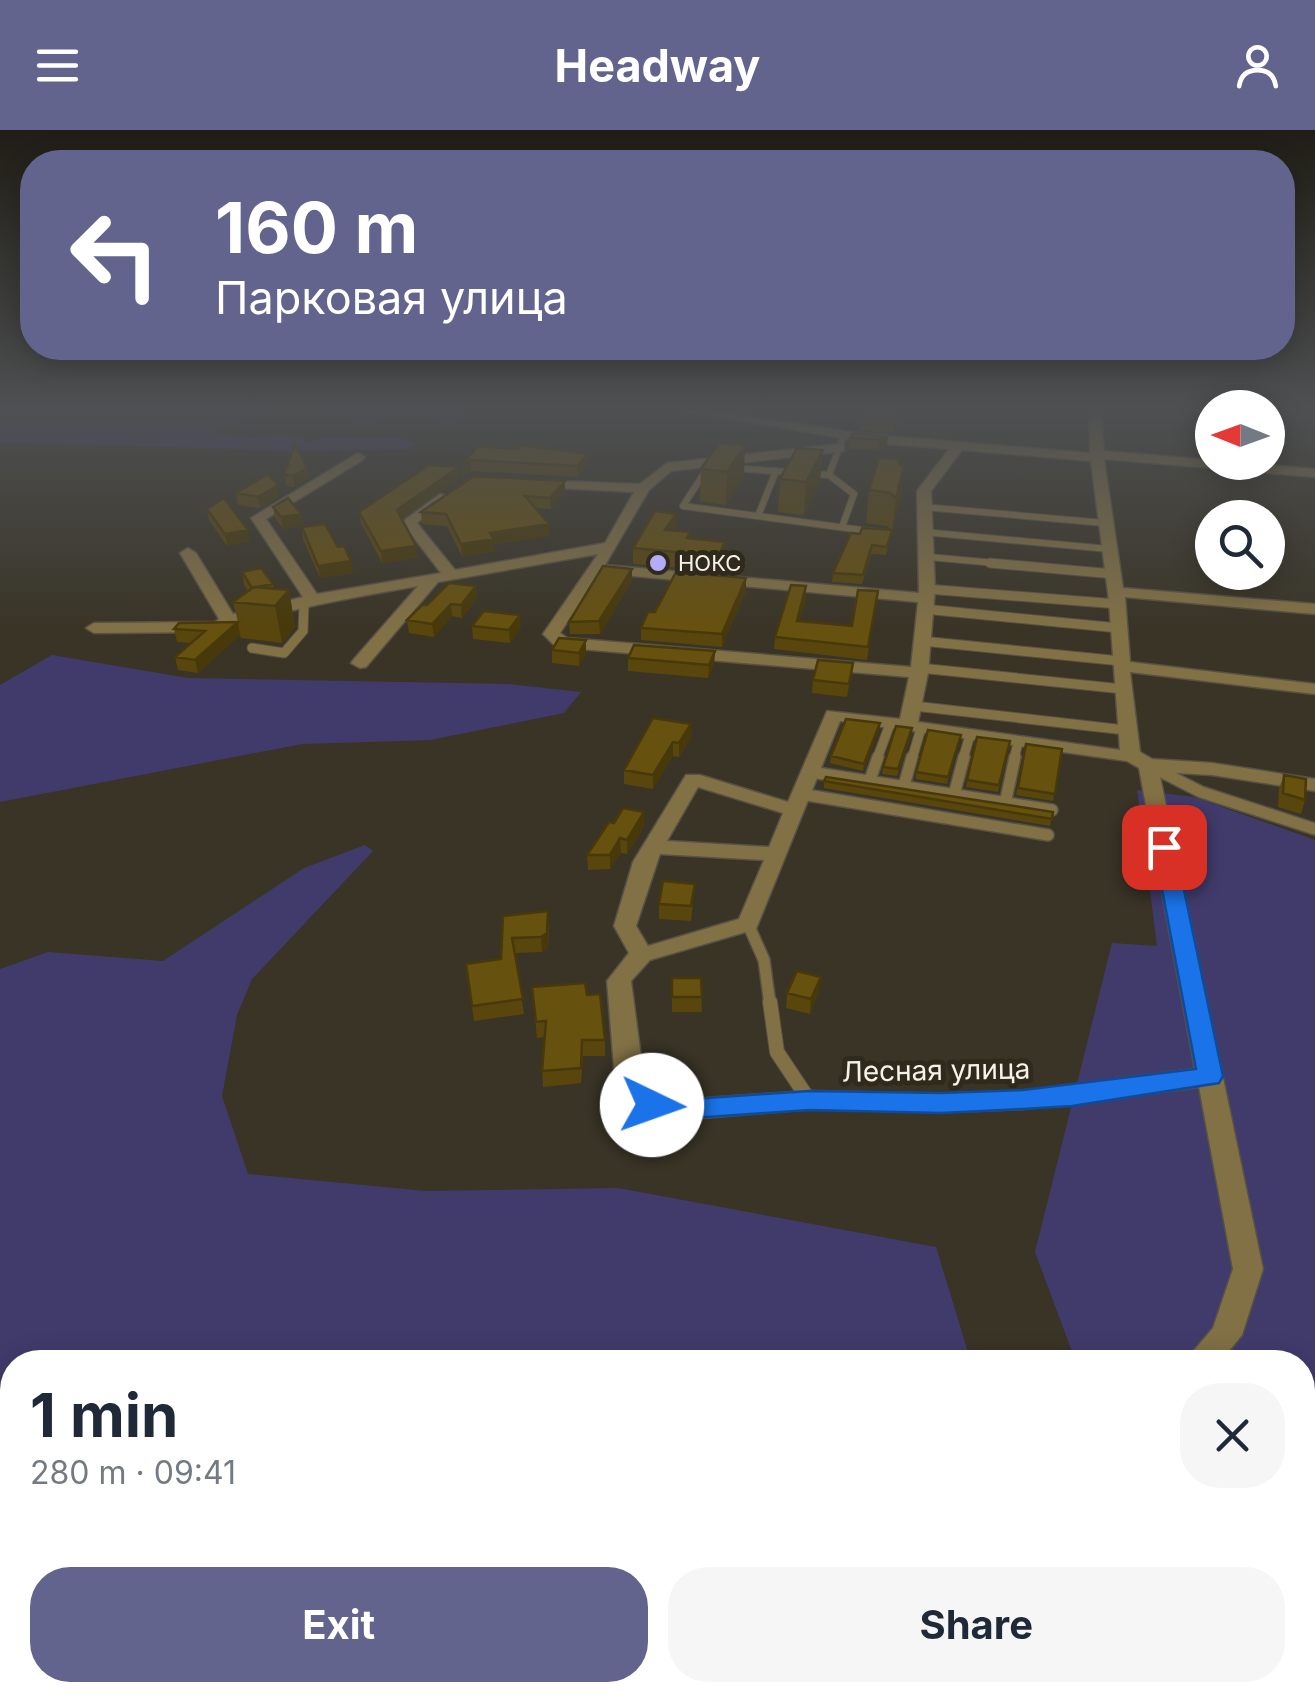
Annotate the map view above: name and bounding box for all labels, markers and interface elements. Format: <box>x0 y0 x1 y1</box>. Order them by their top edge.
icon: menu <box>30 38 85 93</box>
text: Headway <box>555 38 760 93</box>
icon: person <box>1230 38 1285 93</box>
text: 160 m <box>215 185 418 270</box>
icon: left <box>50 190 180 320</box>
text: Парковая улица <box>215 270 568 325</box>
north arrow <box>1195 390 1285 480</box>
map controls <box>1195 390 1285 590</box>
button: search <box>1195 500 1285 590</box>
place label: НОКС <box>678 550 741 576</box>
marker: НОКС <box>647 552 669 574</box>
pin <box>1122 805 1207 890</box>
icon: arrive <box>1137 820 1192 875</box>
street label: Лесная улица <box>841 1051 1031 1089</box>
position arrow <box>600 1053 704 1157</box>
text: 1 min <box>30 1379 178 1451</box>
button: close <box>1180 1383 1285 1488</box>
text: 280 m · 09:41 <box>30 1453 236 1492</box>
button: Exit <box>30 1567 648 1682</box>
button: Share <box>668 1567 1285 1682</box>

